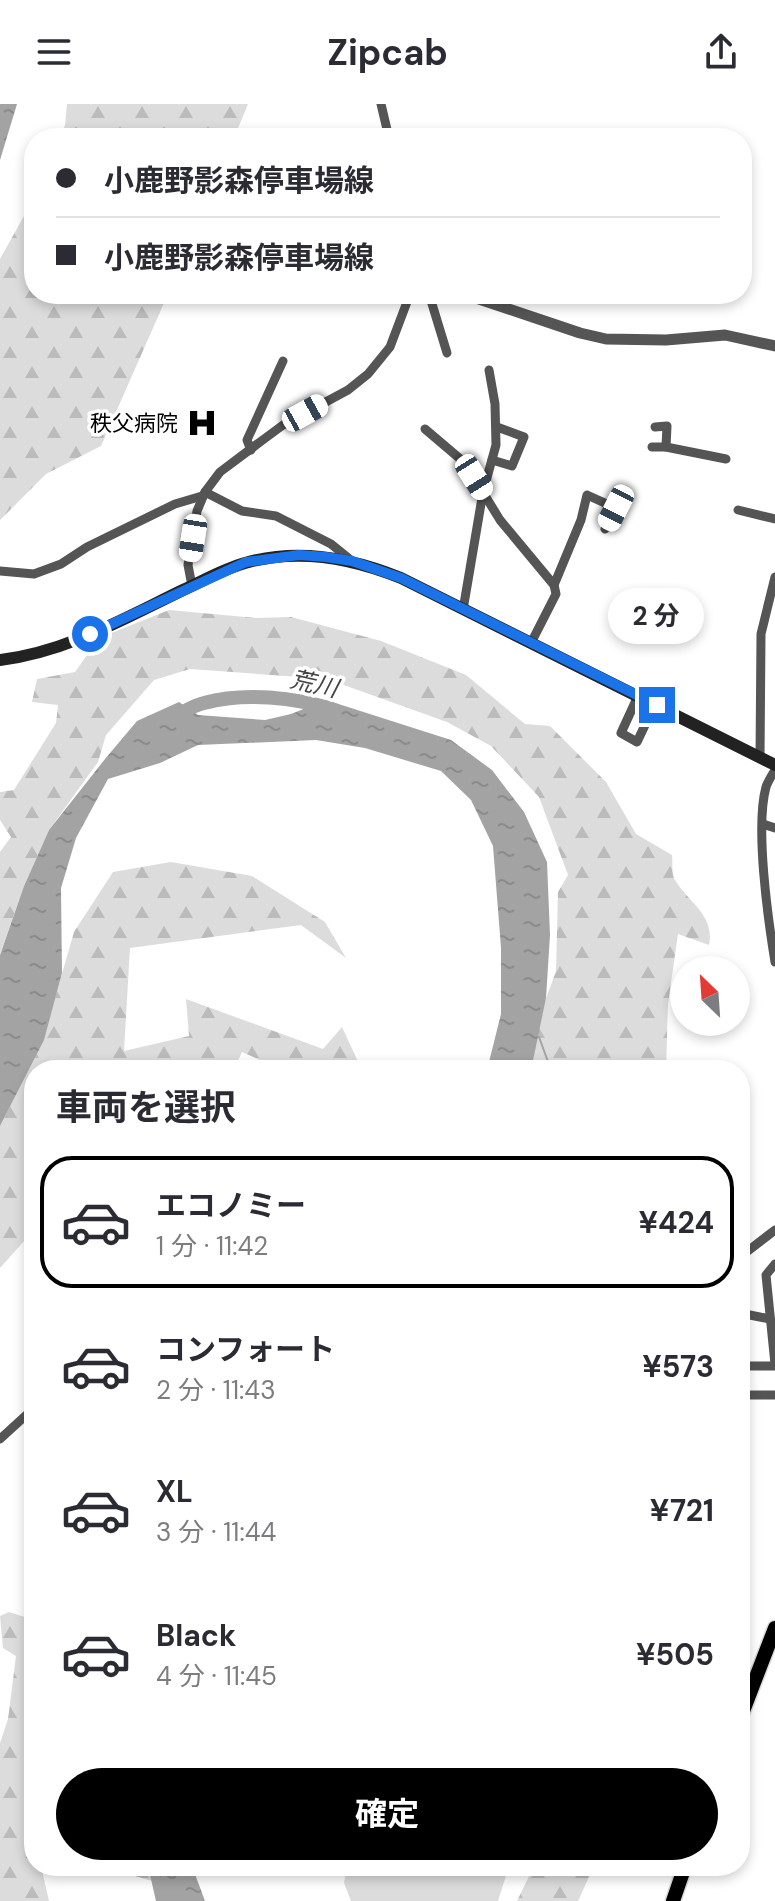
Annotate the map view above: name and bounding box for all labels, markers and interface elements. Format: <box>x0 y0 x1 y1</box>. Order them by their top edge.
text: Zipcab <box>327 29 448 76</box>
icon: menu <box>32 30 76 74</box>
icon: share <box>699 30 743 74</box>
text: 小鹿野影森停車場線 <box>104 161 374 200</box>
text: 小鹿野影森停車場線 <box>104 238 374 277</box>
car <box>278 391 332 435</box>
hospital icon: 秩父病院 <box>185 406 219 440</box>
place label: 秩父病院 <box>90 409 178 438</box>
car <box>451 450 497 504</box>
car <box>594 481 638 535</box>
car <box>177 512 209 564</box>
callout: 2 分 <box>609 589 705 645</box>
text: 2 分 <box>632 599 680 633</box>
route start <box>72 616 108 652</box>
water label: 荒川 <box>287 663 344 705</box>
route end <box>639 687 675 723</box>
north arrow <box>670 956 750 1036</box>
map controls <box>670 956 750 1036</box>
text: 車両を選択 <box>56 1084 236 1131</box>
icon: car <box>60 1186 132 1258</box>
text: エコノミー <box>156 1186 306 1225</box>
text: ¥424 <box>638 1203 714 1242</box>
text: 1 分 · 11:42 <box>156 1229 268 1263</box>
icon: car <box>60 1330 132 1402</box>
text: コンフォート <box>156 1330 335 1369</box>
text: ¥573 <box>642 1347 714 1386</box>
text: 2 分 · 11:43 <box>156 1373 276 1407</box>
text: XL <box>156 1472 193 1511</box>
icon: car <box>60 1474 132 1546</box>
text: ¥721 <box>650 1491 714 1530</box>
text: 3 分 · 11:44 <box>156 1515 276 1549</box>
text: Black <box>156 1616 236 1655</box>
icon: car <box>60 1618 132 1690</box>
text: ¥505 <box>636 1635 714 1674</box>
text: 4 分 · 11:45 <box>156 1659 277 1693</box>
button: 確定 <box>56 1768 718 1860</box>

